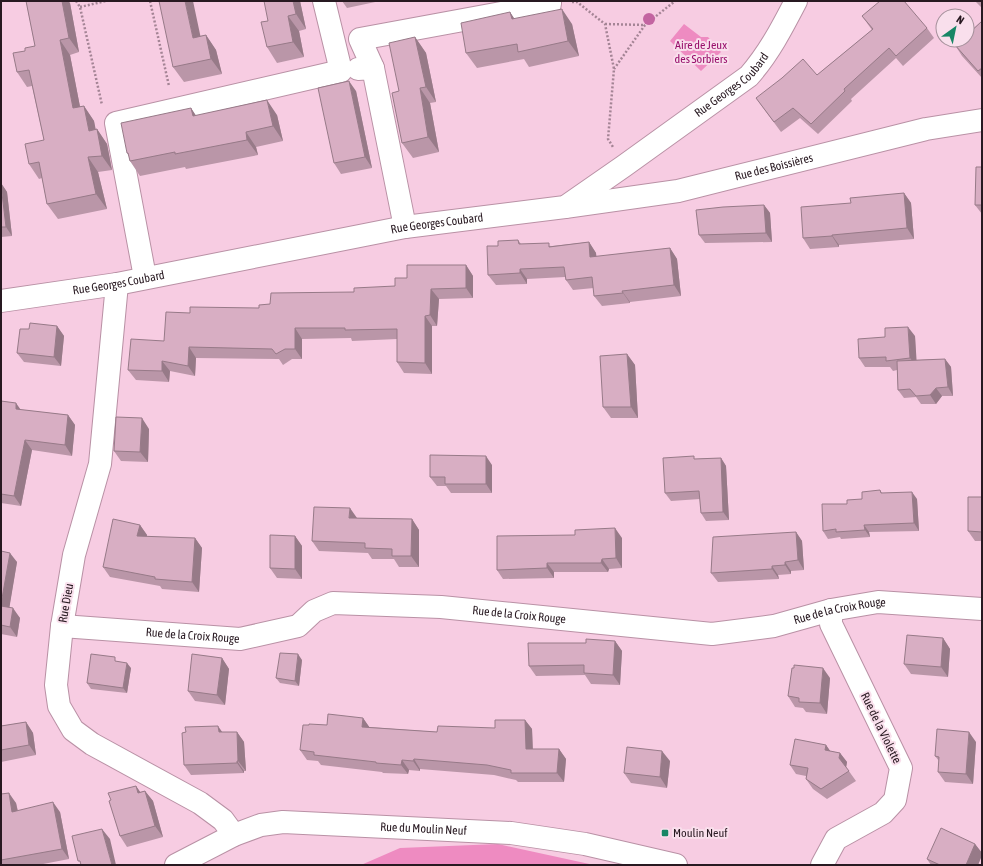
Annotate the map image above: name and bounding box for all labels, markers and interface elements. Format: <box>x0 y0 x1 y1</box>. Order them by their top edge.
north arrow <box>935 8 975 48</box>
text: N <box>954 13 966 26</box>
park label: Aire de Jeux des Sorbiers <box>675 38 727 66</box>
street label: Rue Georges Coubard <box>692 50 772 120</box>
street label: Rue des Boissières <box>733 151 814 184</box>
street label: Rue Georges Coubard <box>389 210 484 237</box>
street label: Rue Georges Coubard <box>72 268 166 297</box>
street label: Rue Dieu <box>56 582 76 624</box>
street label: Rue de la Croix Rouge <box>792 595 886 627</box>
street label: Rue de la Croix Rouge <box>472 603 566 626</box>
street label: Rue de la Croix Rouge <box>145 625 240 646</box>
street label: Rue de la Violette <box>858 690 904 766</box>
street label: Rue du Moulin Neuf <box>380 820 468 838</box>
place label: Moulin Neuf <box>673 826 728 840</box>
marker: Moulin Neuf <box>660 828 670 838</box>

